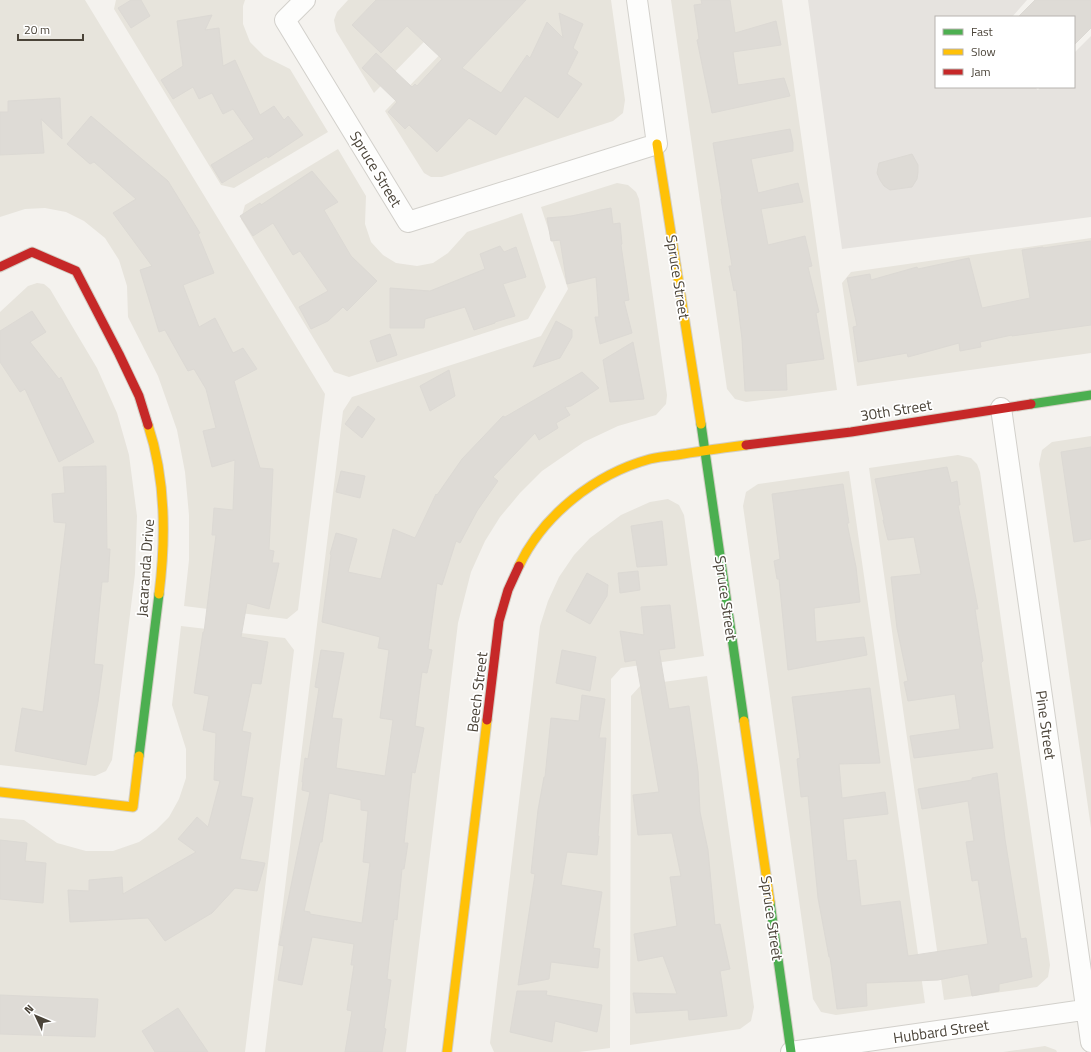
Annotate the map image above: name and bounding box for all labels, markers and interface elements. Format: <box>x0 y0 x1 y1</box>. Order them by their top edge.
scale bar <box>18 16 83 42</box>
legend <box>935 16 1075 88</box>
text: 20 m <box>24 20 50 39</box>
text: Fast <box>971 22 994 41</box>
text: Slow <box>971 42 996 61</box>
text: Jam <box>971 62 991 81</box>
street label: Spruce Street <box>344 127 408 212</box>
street label: Spruce Street <box>660 233 696 322</box>
street label: 30th Street <box>859 393 934 427</box>
street label: Jacaranda Drive <box>130 518 160 618</box>
street label: Spruce Street <box>709 554 743 643</box>
street label: Beech Street <box>461 650 493 734</box>
street label: Pine Street <box>1030 689 1062 762</box>
street label: Spruce Street <box>755 874 789 963</box>
north arrow <box>16 996 56 1036</box>
text: N <box>20 1001 37 1017</box>
street label: Hubbard Street <box>892 1013 991 1049</box>

